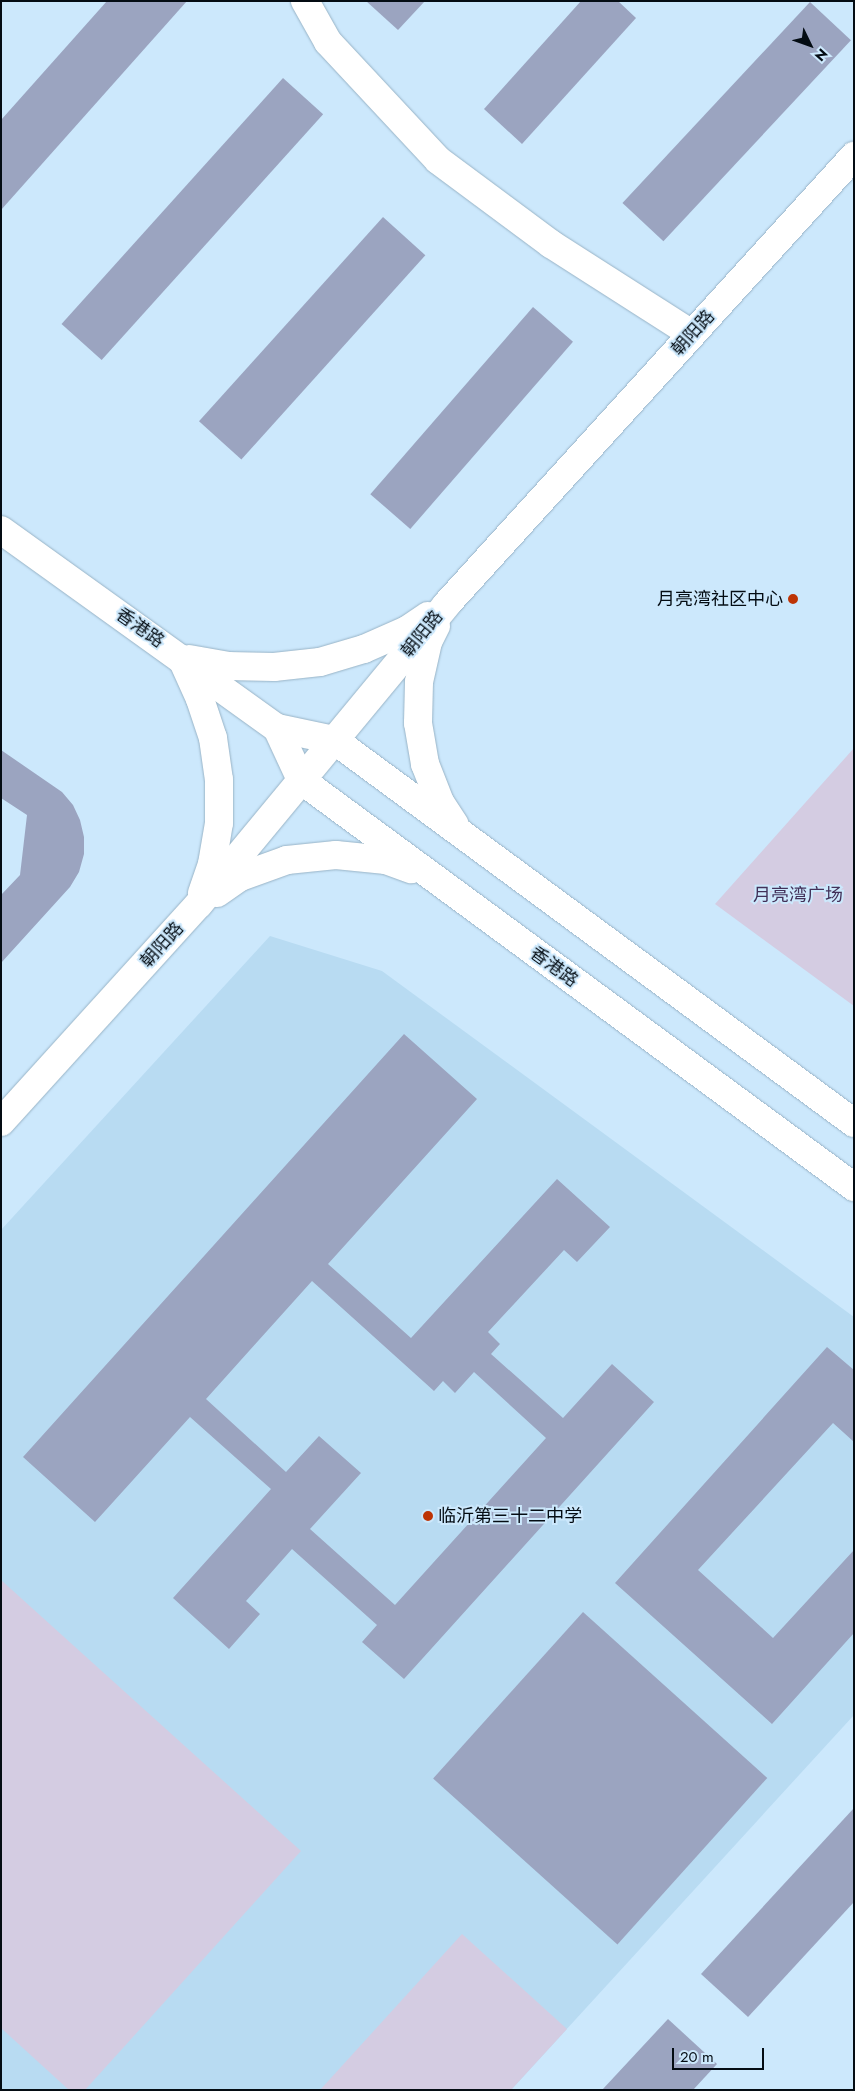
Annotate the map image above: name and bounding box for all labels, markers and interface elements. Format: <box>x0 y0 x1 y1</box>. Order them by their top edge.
north arrow <box>785 20 835 70</box>
text: N <box>810 44 832 66</box>
street label: 朝阳路 <box>667 306 719 360</box>
place label: 月亮湾社区中心 <box>657 588 783 610</box>
marker: 月亮湾社区中心 <box>787 593 799 605</box>
street label: 香港路 <box>112 604 168 652</box>
street label: 朝阳路 <box>397 606 447 662</box>
park label: 月亮湾广场 <box>753 884 843 906</box>
street label: 朝阳路 <box>136 918 188 972</box>
street label: 香港路 <box>526 942 582 992</box>
place label: 临沂第三十二中学 <box>438 1505 582 1527</box>
marker: 临沂第三十二中学 <box>422 1510 434 1522</box>
scale bar <box>675 2038 768 2070</box>
text: 20 m <box>680 2046 714 2068</box>

